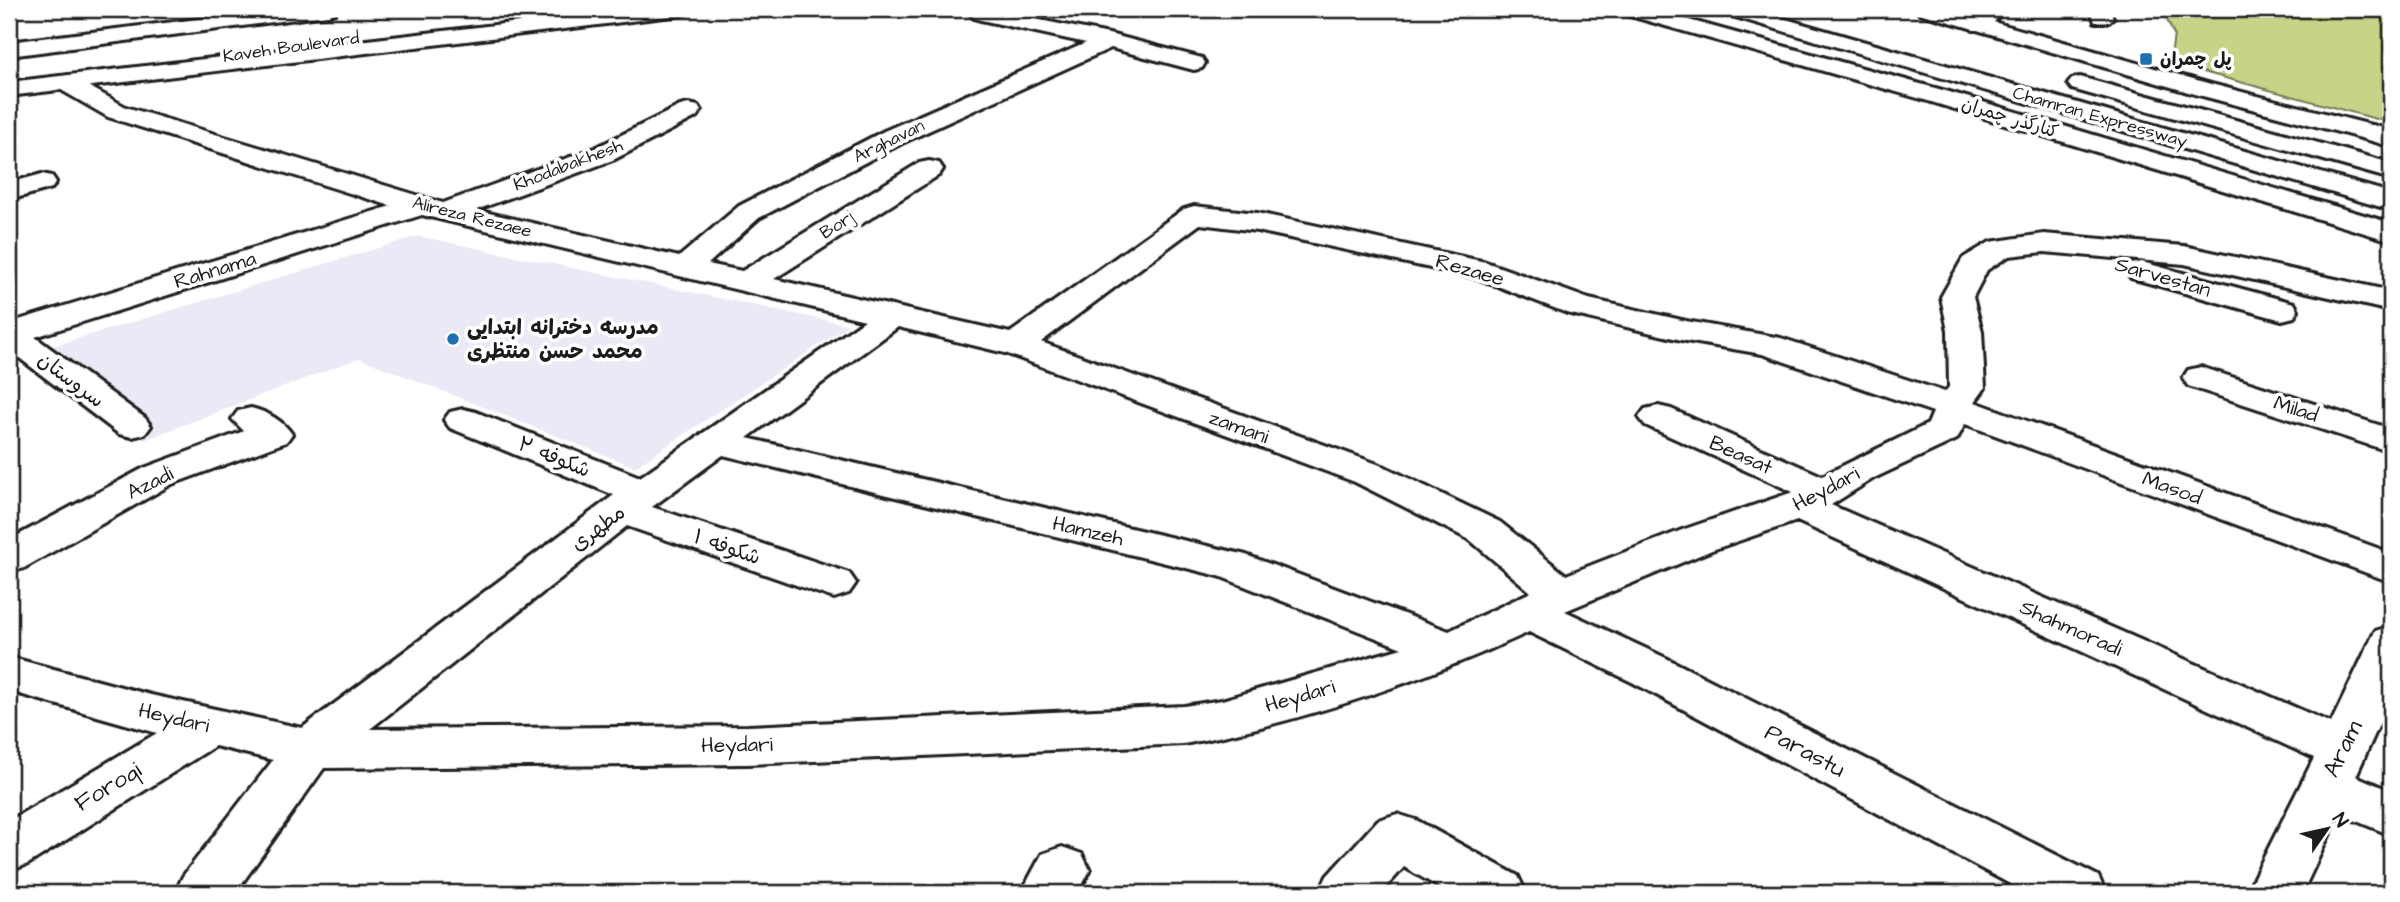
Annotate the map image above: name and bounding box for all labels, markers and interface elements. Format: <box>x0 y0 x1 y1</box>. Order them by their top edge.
street label: Kaveh Boulevard <box>221 25 361 69</box>
place label: پل چمران <box>2160 47 2232 72</box>
marker: پل چمران <box>2138 51 2154 67</box>
street label: Chamran Expressway <box>2009 80 2190 155</box>
street label: کنارگذر چمران <box>1959 91 2062 145</box>
street label: Arghavan <box>849 113 929 170</box>
street label: Khodabakhesh <box>510 133 626 197</box>
street label: Alireza Rezaee <box>410 190 535 244</box>
street label: Borj <box>815 204 860 245</box>
street label: Rahnama <box>170 244 260 296</box>
street label: Rezaee <box>1432 246 1508 294</box>
street label: Sarvestan <box>2112 250 2214 304</box>
place label: مدرسه دخترانه ابتدایی محمد حسن منتظری <box>467 313 659 366</box>
marker: مدرسه دخترانه ابتدایی محمد حسن منتظری <box>445 331 461 347</box>
street label: سروستان <box>32 345 110 415</box>
street label: Milad <box>2270 388 2322 430</box>
street label: zamani <box>1205 403 1273 451</box>
street label: Beasat <box>1705 428 1778 482</box>
street label: شکوفه ۲ <box>513 429 595 485</box>
street label: Azadi <box>122 459 178 507</box>
street label: Heydari <box>1787 459 1865 520</box>
street label: Masod <box>2138 464 2206 512</box>
street label: مطهری <box>565 498 631 558</box>
street label: Hamzeh <box>1050 509 1127 553</box>
street label: شکوفه ۱ <box>690 522 764 572</box>
street label: Shahmoradi <box>2015 593 2127 663</box>
street label: Heydari <box>1261 672 1339 722</box>
street label: Heydari <box>135 696 212 742</box>
street label: Aram <box>2315 715 2371 783</box>
street label: Parastu <box>1759 716 1851 786</box>
street label: Heydari <box>701 730 773 762</box>
street label: Foroqi <box>68 753 148 820</box>
north arrow <box>2292 794 2362 864</box>
text: N <box>2325 808 2354 833</box>

